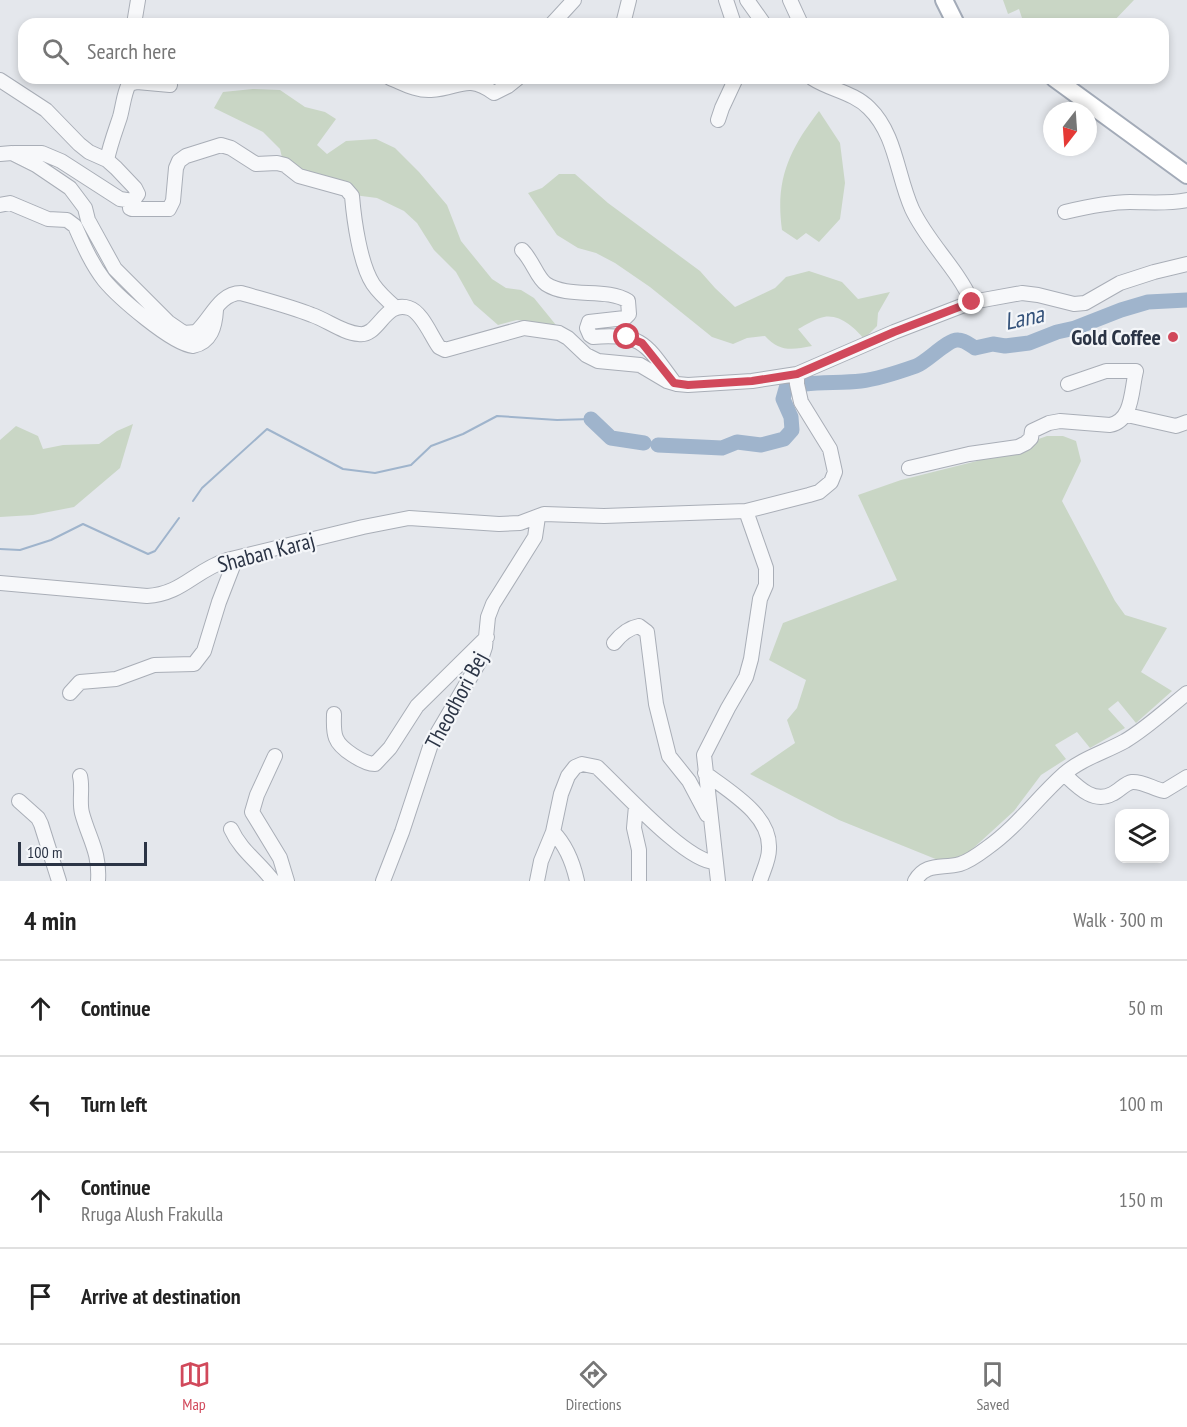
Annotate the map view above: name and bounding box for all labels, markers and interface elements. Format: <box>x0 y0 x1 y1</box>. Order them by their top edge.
search box <box>18 18 1169 84</box>
icon: search <box>39 35 72 68</box>
text: Search here <box>87 37 176 65</box>
north arrow <box>1043 102 1097 156</box>
route end <box>958 288 984 314</box>
water label: Lana <box>1001 298 1048 337</box>
route start <box>613 323 639 349</box>
place label: Gold Coffee <box>1071 323 1161 351</box>
marker: Gold Coffee <box>1166 330 1180 344</box>
street label: Shaban Karaj <box>214 526 318 578</box>
street label: Theodhori Bej <box>419 647 493 753</box>
map controls <box>1115 809 1169 863</box>
button: layers <box>1115 809 1169 863</box>
scale bar <box>18 839 147 866</box>
text: 100 m <box>27 842 62 862</box>
text: 4 min <box>24 904 77 937</box>
text: Walk · 300 m <box>1073 907 1163 933</box>
icon: ahead <box>24 992 57 1025</box>
text: Continue <box>81 994 151 1022</box>
text: 50 m <box>1128 995 1163 1021</box>
icon: left <box>24 1088 57 1121</box>
text: Turn left <box>81 1090 147 1118</box>
text: 100 m <box>1119 1091 1163 1117</box>
text: Continue <box>81 1173 151 1201</box>
icon: ahead <box>24 1184 57 1217</box>
text: 150 m <box>1119 1187 1163 1213</box>
text: Rruga Alush Frakulla <box>81 1201 223 1227</box>
icon: arrive <box>24 1280 57 1313</box>
text: Arrive at destination <box>81 1282 241 1310</box>
tab: Map <box>178 1358 211 1414</box>
tab: Directions <box>566 1358 621 1414</box>
tab: Saved <box>976 1358 1009 1414</box>

